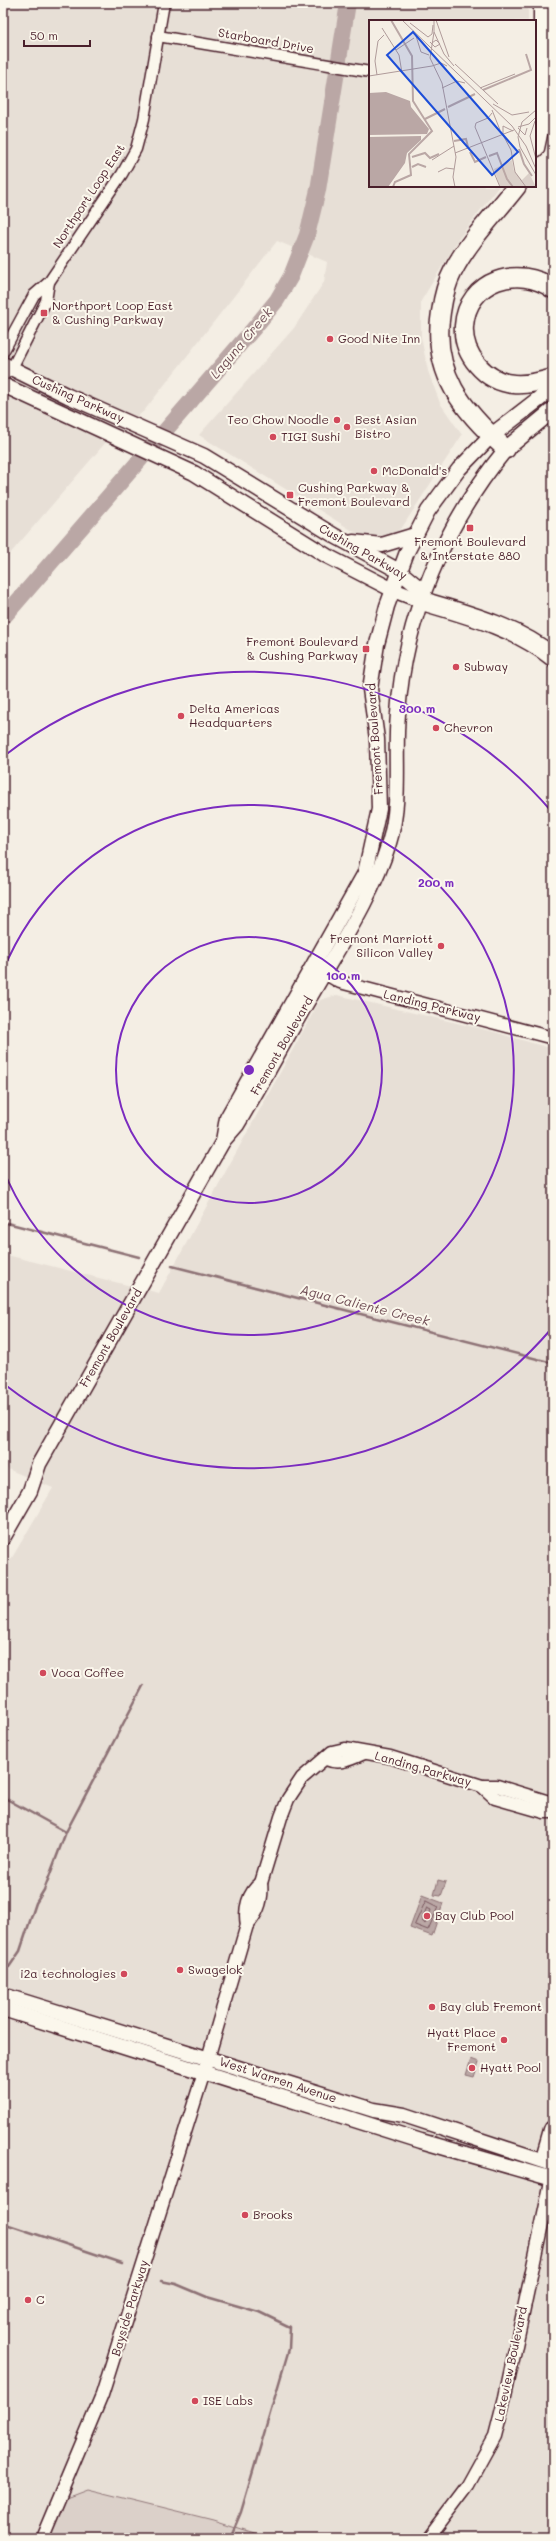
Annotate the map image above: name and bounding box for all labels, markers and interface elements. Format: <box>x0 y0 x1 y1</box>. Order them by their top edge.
inset map <box>369 20 536 187</box>
scale bar <box>24 22 90 48</box>
street label: Starboard Drive <box>217 24 315 56</box>
text: 50 m <box>30 27 58 43</box>
street label: Northport Loop East <box>49 140 128 251</box>
place label: Northport Loop East & Cushing Parkway <box>52 297 173 327</box>
water label: Laguna Creek <box>206 303 276 382</box>
marker: Northport Loop East & Cushing Parkway <box>39 308 49 318</box>
place label: Good Nite Inn <box>338 330 420 346</box>
marker: Good Nite Inn <box>325 334 335 344</box>
street label: Cushing Parkway <box>30 371 127 426</box>
place label: Teo Chow Noodle <box>227 411 329 427</box>
place label: Best Asian Bistro <box>355 411 417 441</box>
marker: Teo Chow Noodle <box>332 415 342 425</box>
marker: Best Asian Bistro <box>342 422 352 432</box>
place label: TIGI Sushi <box>281 428 341 444</box>
marker: TIGI Sushi <box>268 432 278 442</box>
place label: McDonald's <box>382 462 447 478</box>
marker: McDonald's <box>369 466 379 476</box>
place label: Cushing Parkway & Fremont Boulevard <box>298 479 410 509</box>
marker: Cushing Parkway & Fremont Boulevard <box>285 490 295 500</box>
street label: Cushing Parkway <box>317 519 410 583</box>
marker: Fremont Boulevard & Interstate 880 <box>465 523 475 533</box>
place label: Fremont Boulevard & Interstate 880 <box>414 533 526 563</box>
place label: Fremont Boulevard & Cushing Parkway <box>246 633 358 663</box>
marker: Fremont Boulevard & Cushing Parkway <box>361 644 371 654</box>
place label: Subway <box>464 658 508 674</box>
marker: Subway <box>451 662 461 672</box>
street label: Fremont Boulevard <box>362 682 386 795</box>
place label: Delta Americas Headquarters <box>189 700 280 730</box>
text: 300 m <box>399 700 435 716</box>
marker: Delta Americas Headquarters <box>176 711 186 721</box>
place label: Chevron <box>444 719 493 735</box>
marker: Chevron <box>431 723 441 733</box>
text: 200 m <box>418 874 454 890</box>
place label: Fremont Marriott Silicon Valley <box>330 930 433 960</box>
marker: Fremont Marriott Silicon Valley <box>436 941 446 951</box>
text: 100 m <box>326 967 360 983</box>
street label: Landing Parkway <box>382 985 482 1025</box>
street label: Fremont Boulevard <box>246 993 316 1098</box>
centre of rings <box>242 1063 256 1077</box>
water label: Agua Caliente Creek <box>299 1280 433 1329</box>
street label: Fremont Boulevard <box>75 1285 145 1390</box>
place label: Voca Coffee <box>51 1664 124 1680</box>
marker: Voca Coffee <box>38 1668 48 1678</box>
street label: Landing Parkway <box>373 1747 473 1789</box>
place label: Bay Club Pool <box>435 1907 514 1923</box>
marker: Bay Club Pool <box>422 1911 432 1921</box>
place label: Swagelok <box>188 1961 242 1977</box>
place label: i2a technologies <box>20 1965 116 1981</box>
marker: Swagelok <box>175 1965 185 1975</box>
marker: i2a technologies <box>119 1969 129 1979</box>
place label: Bay club Fremont <box>440 1998 542 2014</box>
marker: Bay club Fremont <box>427 2002 437 2012</box>
place label: Hyatt Place Fremont <box>427 2024 496 2054</box>
marker: Hyatt Place Fremont <box>499 2035 509 2045</box>
street label: West Warren Avenue <box>218 2053 339 2106</box>
place label: Hyatt Pool <box>480 2059 541 2075</box>
marker: Hyatt Pool <box>467 2063 477 2073</box>
place label: Brooks <box>253 2206 293 2222</box>
marker: Brooks <box>240 2210 250 2220</box>
street label: Bayside Parkway <box>107 2258 151 2358</box>
place label: C <box>36 2291 45 2307</box>
marker: C <box>23 2295 33 2305</box>
street label: Lakeview Boulevard <box>490 2304 530 2423</box>
place label: ISE Labs <box>203 2392 253 2408</box>
marker: ISE Labs <box>190 2396 200 2406</box>

